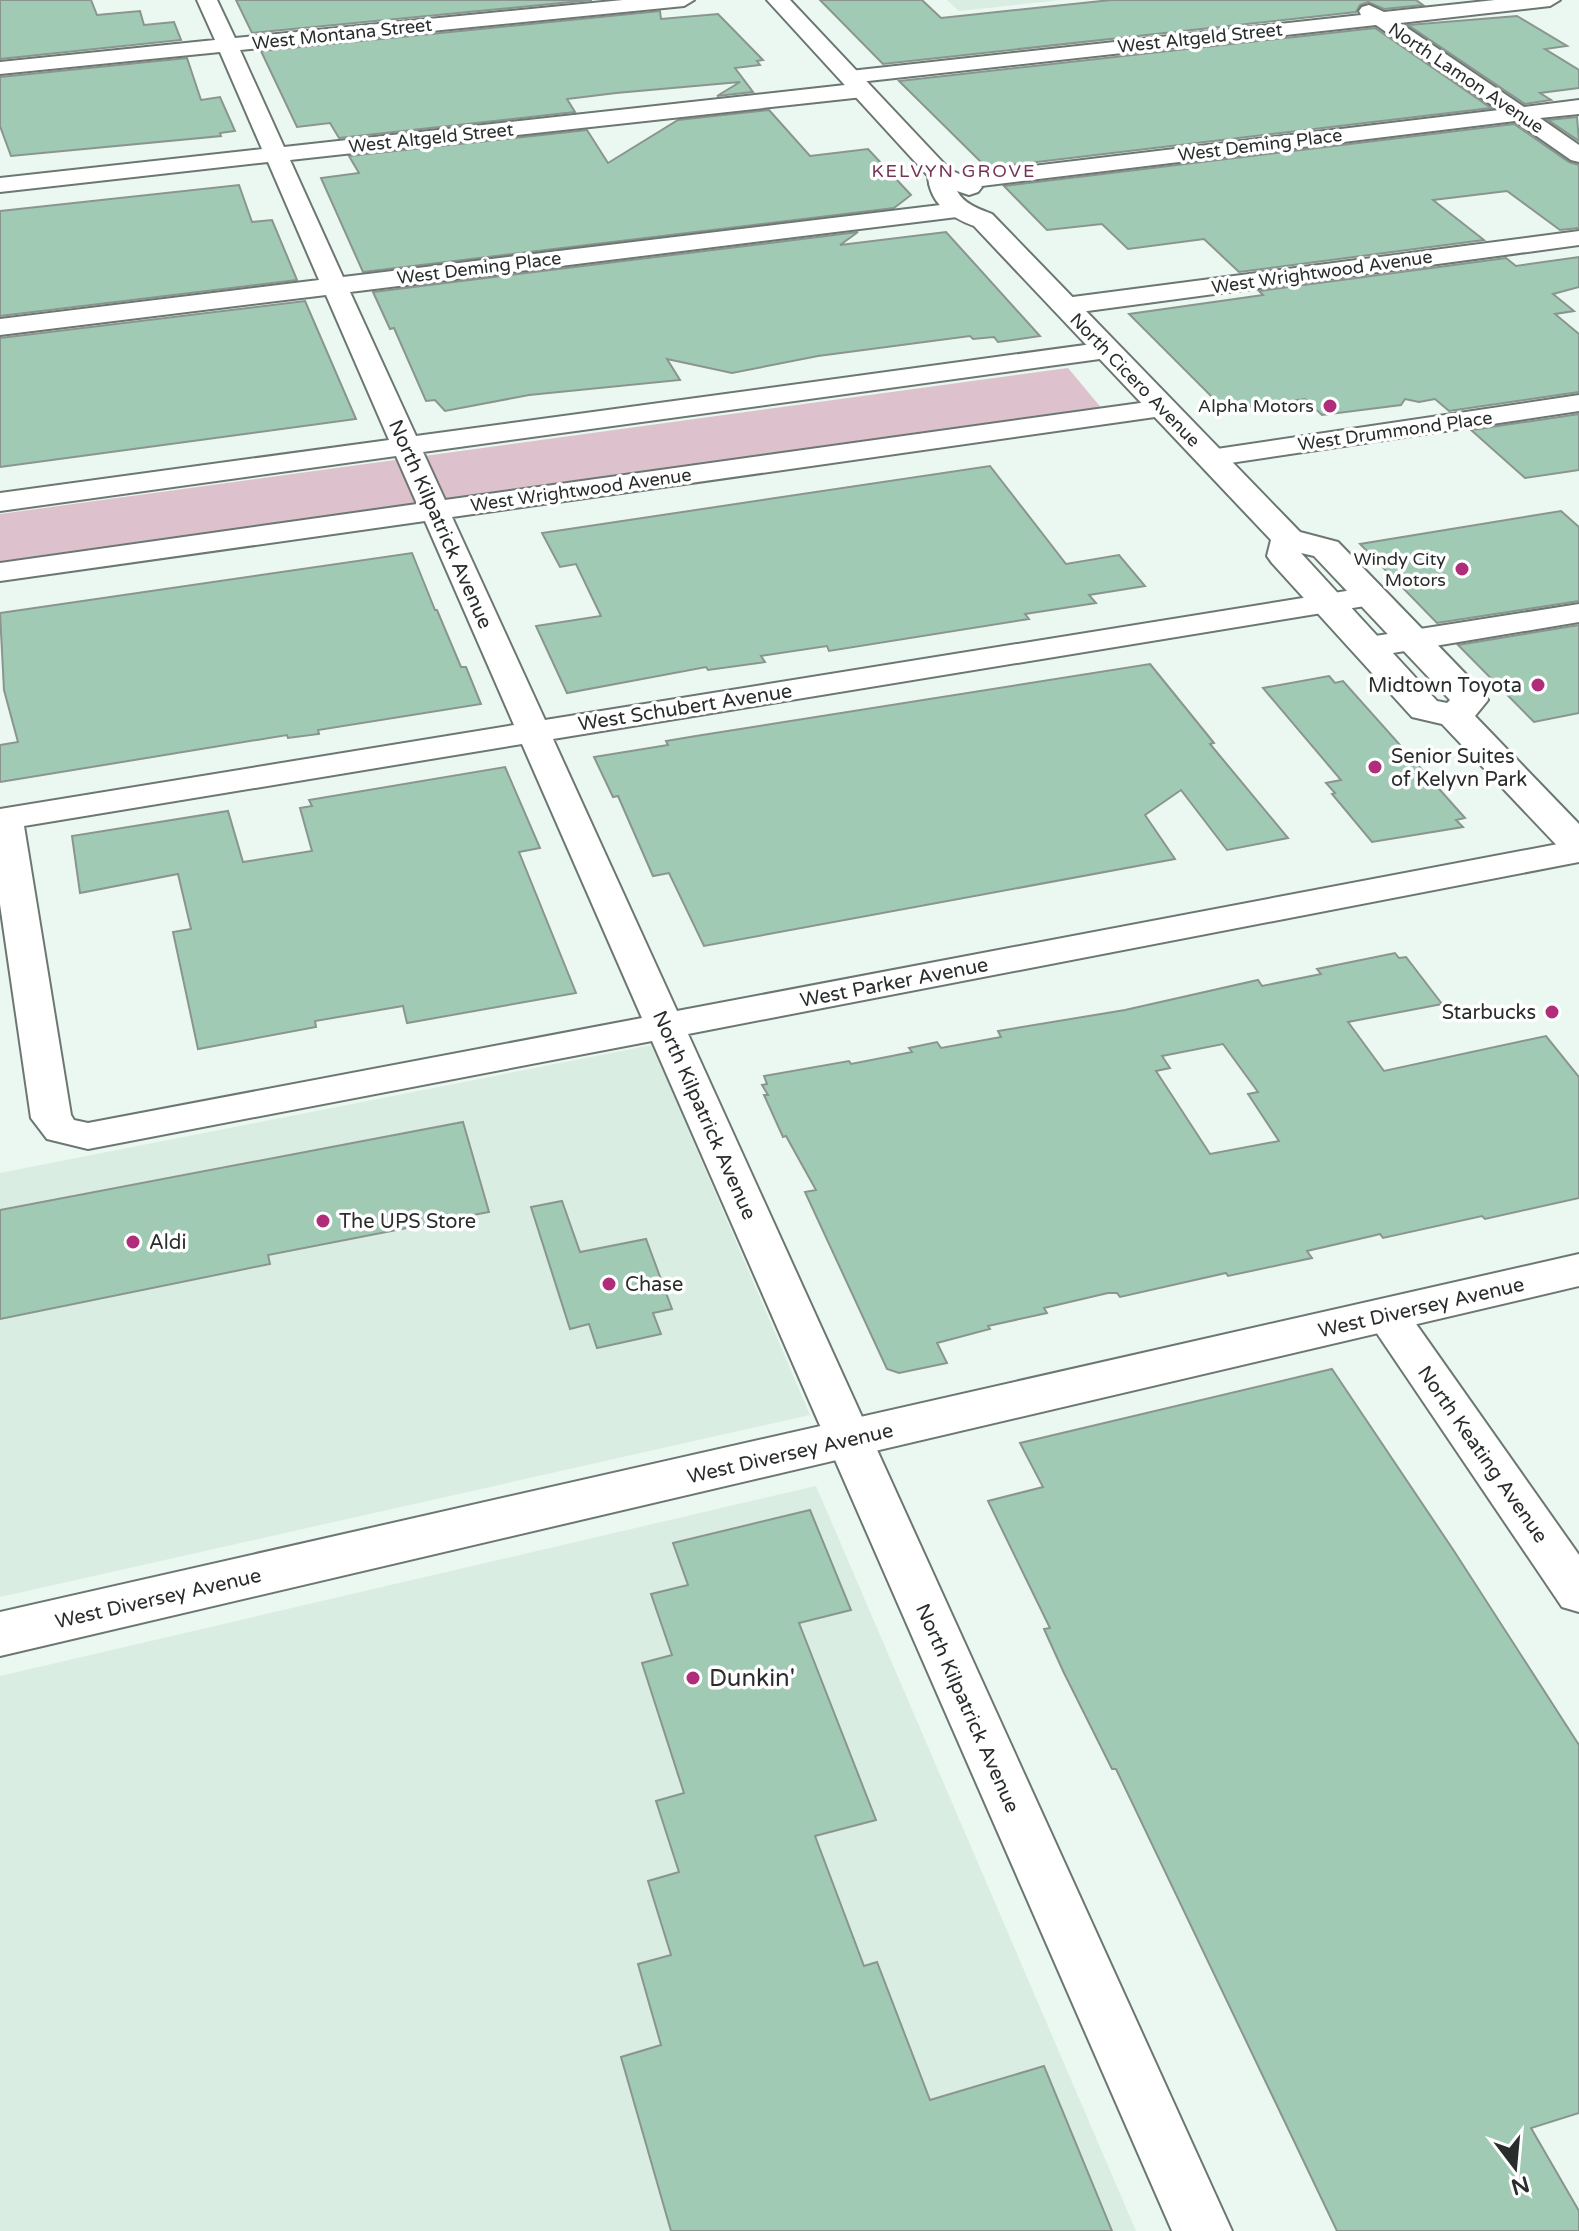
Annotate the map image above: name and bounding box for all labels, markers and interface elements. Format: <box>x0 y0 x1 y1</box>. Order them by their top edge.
street label: West Montana Street <box>251 14 433 54</box>
street label: West Altgeld Street <box>1116 18 1284 58</box>
street label: North Lamon Avenue <box>1384 18 1548 138</box>
street label: West Altgeld Street <box>347 118 515 158</box>
street label: West Deming Place <box>1177 124 1343 166</box>
district label: KELVYN GROVE <box>871 160 1037 182</box>
street label: West Wrightwood Avenue <box>1210 246 1434 298</box>
street label: West Deming Place <box>396 247 562 289</box>
street label: North Cicero Avenue <box>1065 308 1205 452</box>
place label: Alpha Motors <box>1198 395 1314 417</box>
marker: Alpha Motors <box>1321 397 1339 415</box>
street label: West Drummond Place <box>1296 406 1494 456</box>
street label: North Kilpatrick Avenue <box>383 416 497 633</box>
street label: West Wrightwood Avenue <box>469 464 693 516</box>
place label: Windy City Motors <box>1353 548 1446 591</box>
marker: Windy City Motors <box>1453 560 1471 578</box>
place label: Midtown Toyota <box>1368 674 1522 698</box>
marker: Midtown Toyota <box>1529 676 1547 694</box>
street label: West Schubert Avenue <box>576 679 794 737</box>
place label: Senior Suites of Kelyvn Park <box>1391 745 1527 792</box>
marker: Senior Suites of Kelyvn Park <box>1366 758 1384 776</box>
street label: West Parker Avenue <box>798 953 990 1013</box>
place label: Starbucks <box>1442 1001 1536 1025</box>
marker: Starbucks <box>1543 1003 1561 1021</box>
street label: North Kilpatrick Avenue <box>647 1007 761 1224</box>
place label: The UPS Store <box>339 1210 476 1234</box>
marker: The UPS Store <box>314 1212 332 1230</box>
place label: Aldi <box>149 1231 186 1255</box>
marker: Aldi <box>124 1233 142 1251</box>
place label: Chase <box>625 1273 683 1297</box>
street label: West Diversey Avenue <box>1316 1273 1527 1343</box>
marker: Chase <box>600 1275 618 1293</box>
street label: North Keating Avenue <box>1412 1361 1552 1548</box>
street label: West Diversey Avenue <box>685 1419 896 1489</box>
street label: West Diversey Avenue <box>53 1564 264 1634</box>
street label: North Kilpatrick Avenue <box>910 1600 1024 1817</box>
place label: Dunkin' <box>709 1664 795 1693</box>
marker: Dunkin' <box>684 1669 702 1687</box>
north arrow <box>1475 2127 1555 2207</box>
text: N <box>1508 2170 1532 2200</box>

